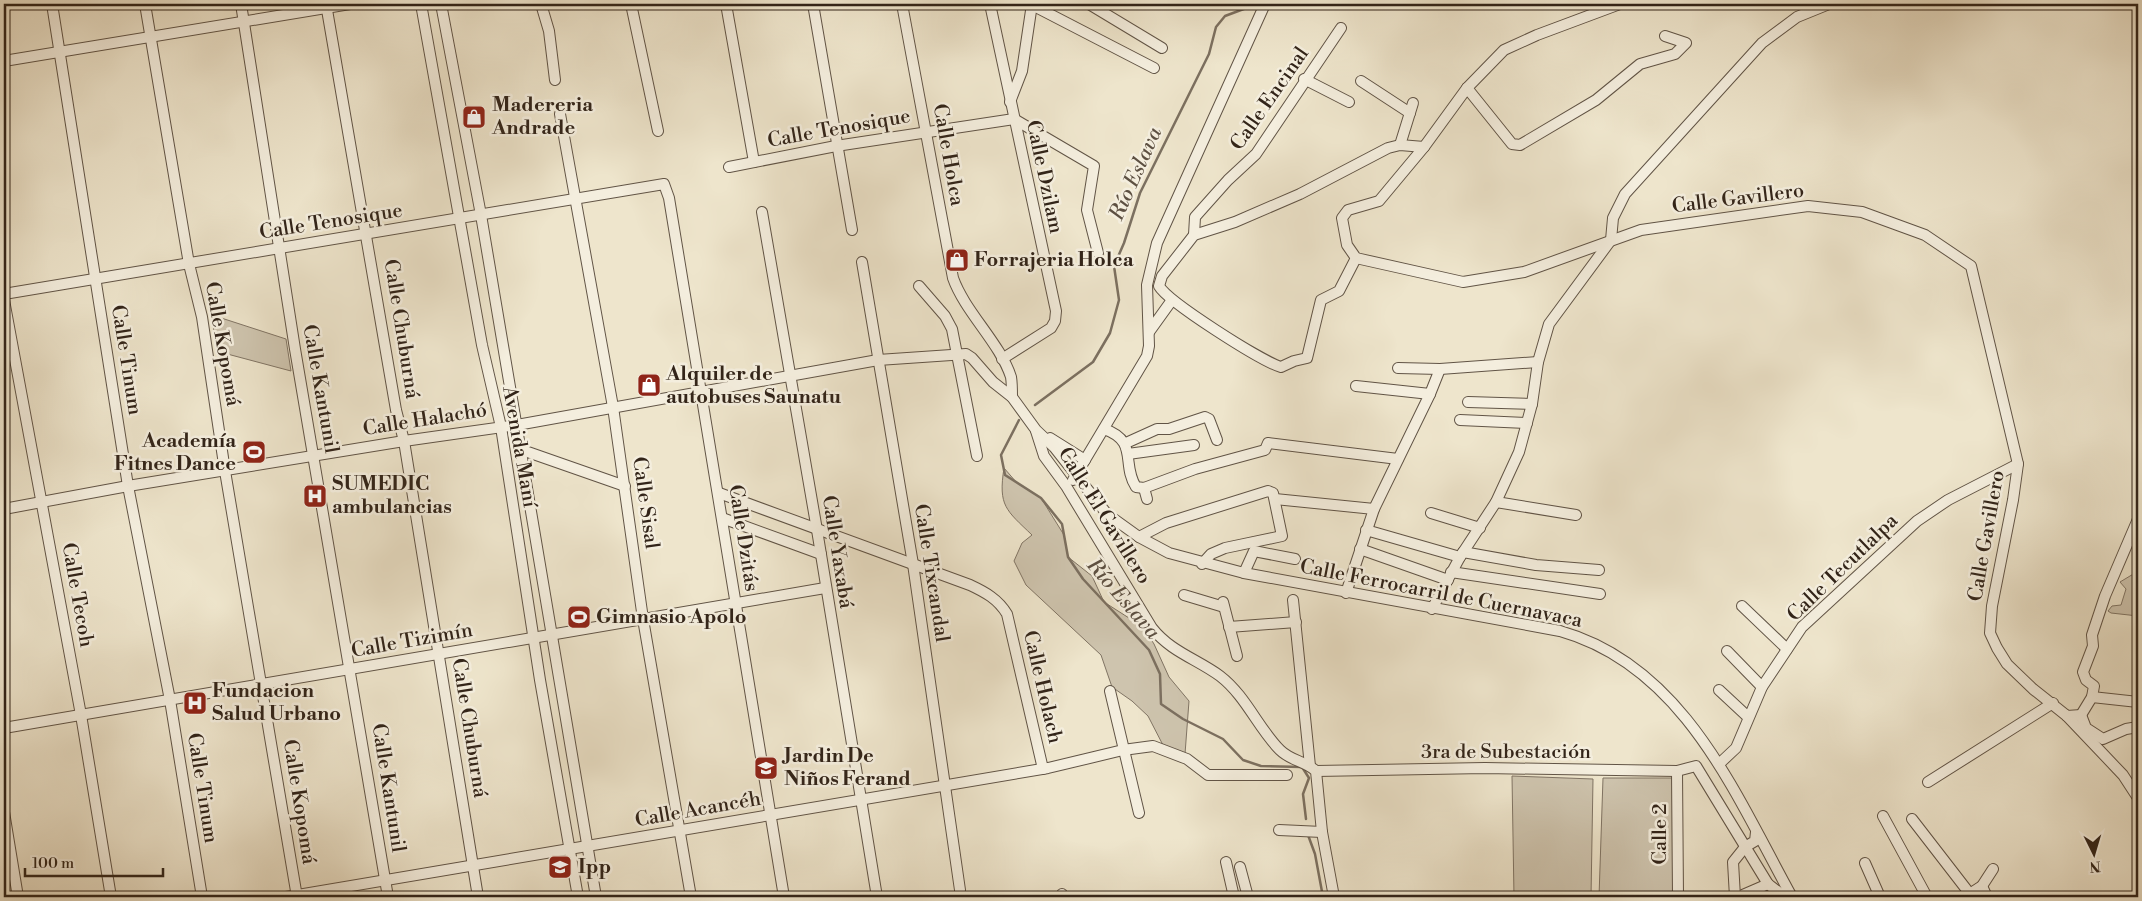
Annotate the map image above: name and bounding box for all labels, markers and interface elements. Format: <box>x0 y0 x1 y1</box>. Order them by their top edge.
street label: Calle Encinal <box>1225 42 1315 155</box>
place label: Madereria Andrade <box>491 93 593 141</box>
street label: Calle Holca <box>927 102 969 209</box>
shop icon: Madereria Andrade <box>461 104 487 130</box>
street label: Calle Tenosique <box>766 104 912 154</box>
street label: Calle Dzilam <box>1020 118 1068 236</box>
water label: Río Eslava <box>1104 123 1168 225</box>
street label: Calle Gavillero <box>1671 179 1805 219</box>
street label: Calle Tenosique <box>258 198 404 246</box>
shop icon: Forrajeria Holca <box>944 247 970 273</box>
place label: Forrajeria Holca <box>974 248 1134 273</box>
street label: Calle Chuburná <box>378 258 424 401</box>
street label: Calle Kopomá <box>199 280 245 409</box>
street label: Calle Tinum <box>105 303 147 417</box>
street label: Calle Kantunil <box>296 323 344 455</box>
place label: Alquiler de autobuses Saunatu <box>665 362 842 410</box>
shop icon: Alquiler de autobuses Saunatu <box>636 372 662 398</box>
street label: Avenida Maní <box>496 383 542 511</box>
street label: Calle Halachó <box>361 398 489 442</box>
place label: Academía Fitnes Dance <box>114 429 236 477</box>
sports icon: Academía Fitnes Dance <box>241 439 267 465</box>
street label: Calle El Gavillero <box>1052 443 1156 589</box>
street label: Calle Sisal <box>626 455 664 551</box>
street label: Calle Gavillero <box>1963 468 2011 604</box>
place label: SUMEDIC ambulancias <box>332 472 452 520</box>
hospital icon: SUMEDIC ambulancias <box>302 483 328 509</box>
street label: Calle Dzitás <box>722 483 764 593</box>
street label: Calle Yaxabá <box>816 494 858 611</box>
street label: Calle Tixcandal <box>908 502 954 644</box>
street label: Calle Tecutlalpa <box>1782 508 1904 627</box>
street label: Calle Tecoh <box>56 541 98 649</box>
water label: Río Eslava <box>1080 552 1166 645</box>
street label: Calle Ferrocarril de Cuernavaca <box>1298 554 1585 634</box>
sports icon: Gimnasio Apolo <box>566 604 592 630</box>
place label: Gimnasio Apolo <box>596 605 747 630</box>
street label: Calle Tizimín <box>349 618 475 664</box>
street label: Calle Holach <box>1017 628 1067 746</box>
street label: Calle Chuburná <box>446 657 492 800</box>
place label: Fundacion Salud Urbano <box>212 679 341 727</box>
hospital icon: Fundacion Salud Urbano <box>182 690 208 716</box>
street label: Calle Kantunil <box>365 722 411 854</box>
street label: Calle Tinum <box>181 731 223 845</box>
street label: Calle Kopomá <box>277 738 321 867</box>
street label: 3ra de Subestación <box>1421 740 1591 765</box>
place label: Jardin De Niños Ferand <box>781 744 911 792</box>
school or university icon: Jardin De Niños Ferand <box>753 755 779 781</box>
street label: Calle Acancéh <box>633 787 763 833</box>
street label: Calle 2 <box>1648 803 1673 865</box>
north arrow <box>2070 828 2120 878</box>
scale bar <box>25 846 162 878</box>
text: 100 m <box>32 854 74 873</box>
school or university icon: Ipp <box>547 854 573 880</box>
place label: Ipp <box>578 855 611 880</box>
text: N <box>2089 857 2101 875</box>

